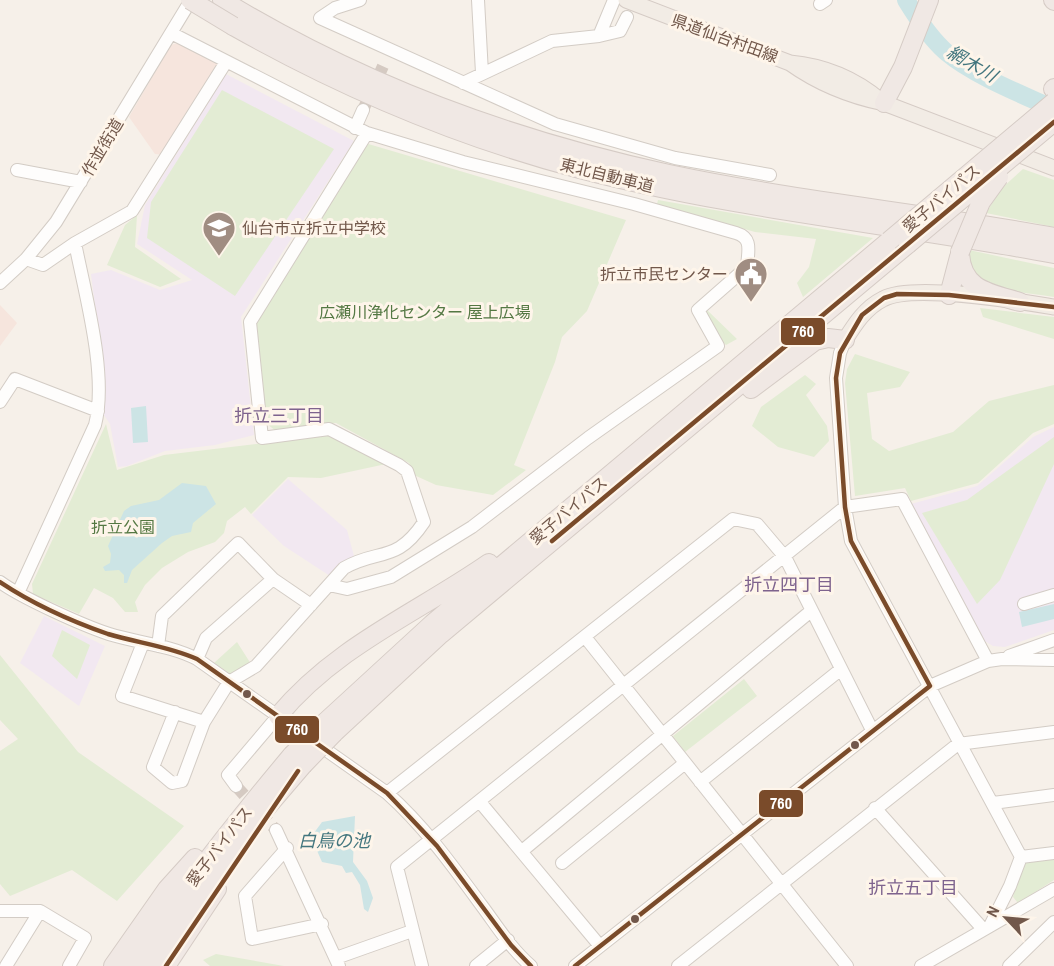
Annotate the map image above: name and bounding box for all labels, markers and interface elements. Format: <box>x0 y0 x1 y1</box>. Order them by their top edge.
street label: 県道仙台村田線 <box>669 9 781 67</box>
water label: 網木川 <box>943 39 1004 89</box>
street label: 作並街道 <box>76 114 128 180</box>
street label: 東北自動車道 <box>558 153 656 197</box>
street label: 愛子バイパス <box>897 159 985 237</box>
school or university icon: 仙台市立折立中学校 <box>201 210 237 257</box>
place label: 仙台市立折立中学校 <box>242 217 386 239</box>
public building icon: 折立市民センター <box>733 256 769 303</box>
place label: 折立市民センター <box>600 263 728 285</box>
park label: 広瀬川浄化センター 屋上広場 <box>319 301 531 323</box>
line badge: 760 <box>780 317 826 346</box>
text: 760 <box>792 320 814 342</box>
district label: 折立三丁目 <box>234 403 324 428</box>
street label: 愛子バイパス <box>524 471 612 549</box>
park label: 折立公園 <box>91 516 155 538</box>
district label: 折立四丁目 <box>744 572 834 597</box>
unlabelled marker <box>241 688 253 700</box>
line badge: 760 <box>274 715 320 744</box>
text: 760 <box>286 718 308 740</box>
unlabelled marker <box>849 739 861 751</box>
line badge: 760 <box>758 789 804 818</box>
text: 760 <box>770 792 792 814</box>
street label: 愛子バイパス <box>181 802 257 890</box>
water label: 白鳥の池 <box>298 828 372 853</box>
district label: 折立五丁目 <box>868 875 958 900</box>
north arrow <box>976 888 1036 948</box>
text: N <box>981 902 1004 921</box>
unlabelled marker <box>629 913 641 925</box>

